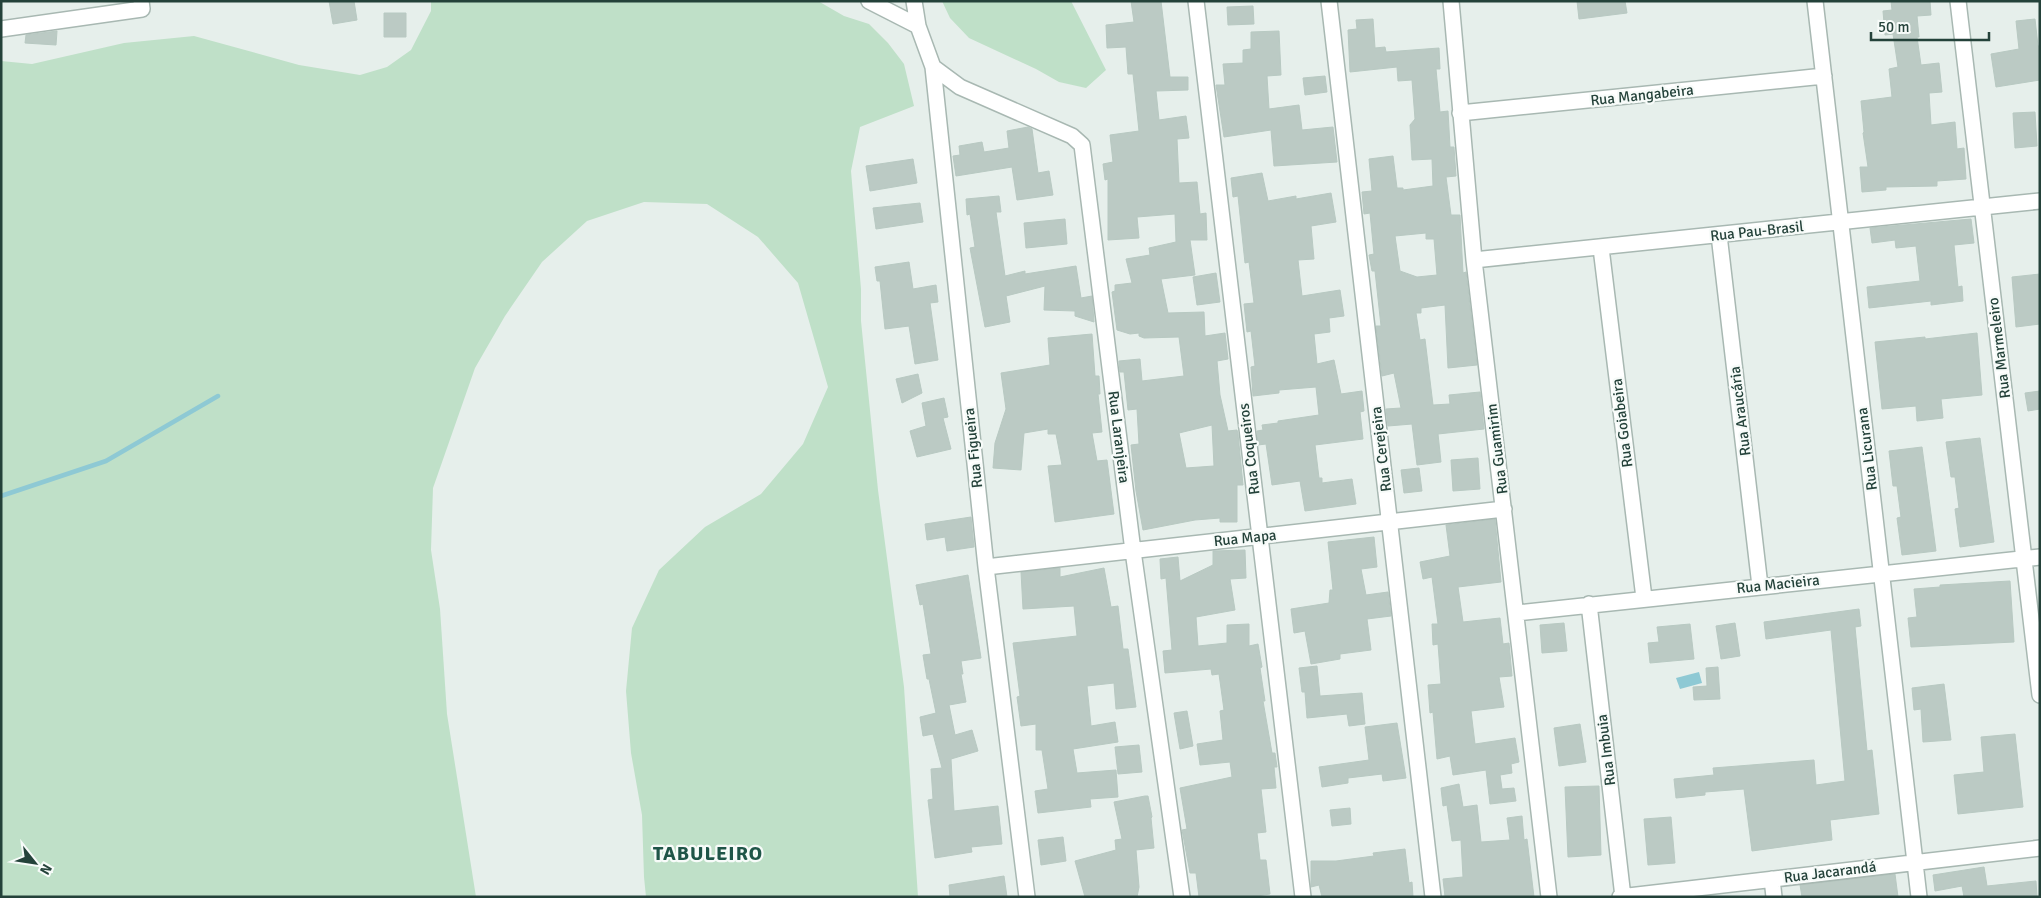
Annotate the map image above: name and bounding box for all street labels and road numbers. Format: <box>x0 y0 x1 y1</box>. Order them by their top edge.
street label: Rua Mangabeira <box>1589 81 1695 109</box>
street label: Rua Pau-Brasil <box>1709 217 1805 245</box>
street label: Rua Marmeleiro <box>1984 296 2014 399</box>
street label: Rua Araucária <box>1726 365 1754 457</box>
street label: Rua Goiabeira <box>1608 378 1636 468</box>
street label: Rua Laranjeira <box>1104 390 1134 484</box>
street label: Rua Coqueiros <box>1234 402 1264 496</box>
street label: Rua Guamirim <box>1483 403 1511 495</box>
street label: Rua Cerejeira <box>1367 405 1395 493</box>
street label: Rua Licurana <box>1853 406 1881 492</box>
street label: Rua Figueira <box>960 407 986 489</box>
street label: Rua Mapa <box>1213 526 1277 550</box>
street label: Rua Macieira <box>1736 571 1820 597</box>
street label: Rua Imbuia <box>1593 713 1619 787</box>
street label: Rua Jacarandá <box>1783 857 1877 887</box>

